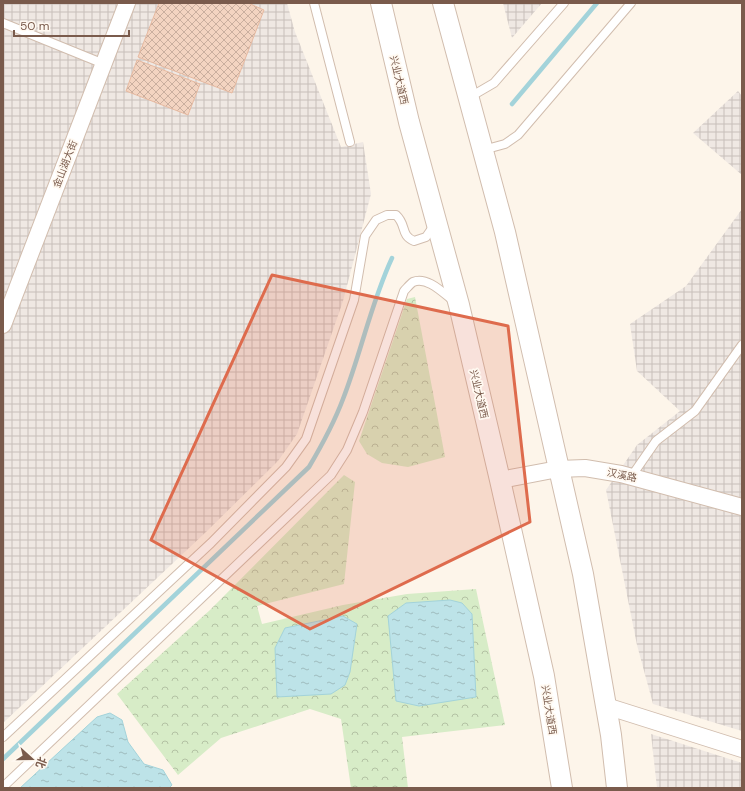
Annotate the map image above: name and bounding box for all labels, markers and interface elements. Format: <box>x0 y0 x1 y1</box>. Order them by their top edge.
scale bar <box>14 12 129 38</box>
text: 50 m <box>20 18 49 34</box>
street label: 兴业大道西 <box>387 54 411 106</box>
street label: 金山湖大街 <box>50 138 80 190</box>
street label: 兴业大道西 <box>467 368 491 420</box>
street label: 汉溪路 <box>606 466 638 484</box>
street label: 兴业大道西 <box>539 684 559 736</box>
north arrow <box>12 739 52 779</box>
text: 北 <box>33 755 50 770</box>

